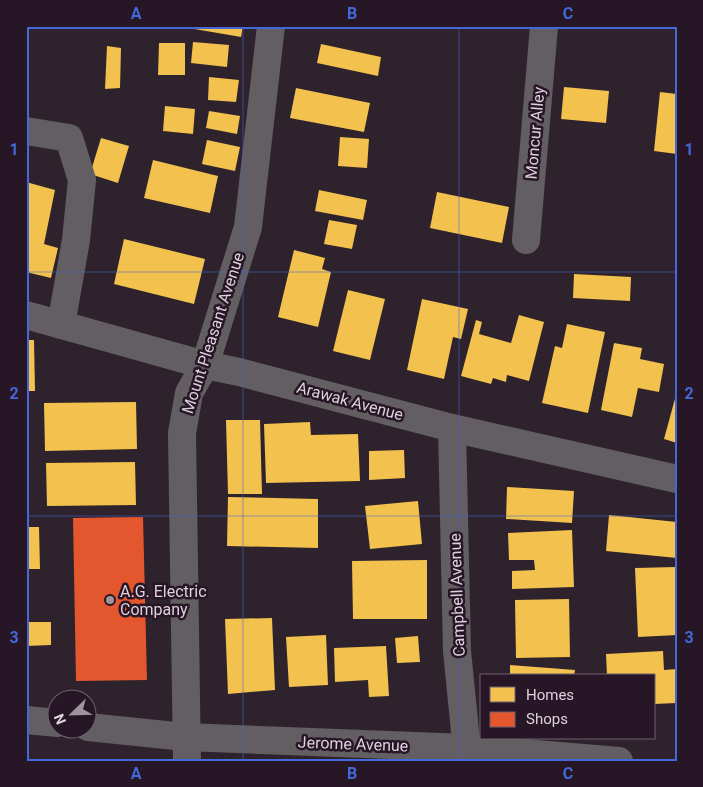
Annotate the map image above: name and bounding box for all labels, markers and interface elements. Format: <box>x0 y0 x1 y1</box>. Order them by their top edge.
text: A <box>131 4 142 23</box>
text: B <box>347 4 357 23</box>
text: C <box>563 4 573 23</box>
street label: Moncur Alley <box>521 86 549 180</box>
text: 1 <box>9 140 19 159</box>
text: 1 <box>684 140 694 159</box>
street label: Mount Pleasant Avenue <box>178 250 248 416</box>
street label: Arawak Avenue <box>295 378 405 424</box>
text: 2 <box>9 384 19 403</box>
text: 2 <box>684 384 694 403</box>
street label: Campbell Avenue <box>445 533 469 657</box>
place label: A.G. Electric Company <box>120 582 207 619</box>
marker: A.G. Electric Company <box>104 594 116 606</box>
text: 3 <box>9 628 19 647</box>
text: 3 <box>684 628 694 647</box>
legend <box>480 674 656 740</box>
text: Homes <box>526 686 574 704</box>
north arrow <box>48 690 98 740</box>
text: Shops <box>526 710 568 728</box>
text: N <box>51 711 69 727</box>
street label: Jerome Avenue <box>297 733 409 755</box>
text: A <box>131 764 142 783</box>
text: B <box>347 764 357 783</box>
text: C <box>563 764 573 783</box>

